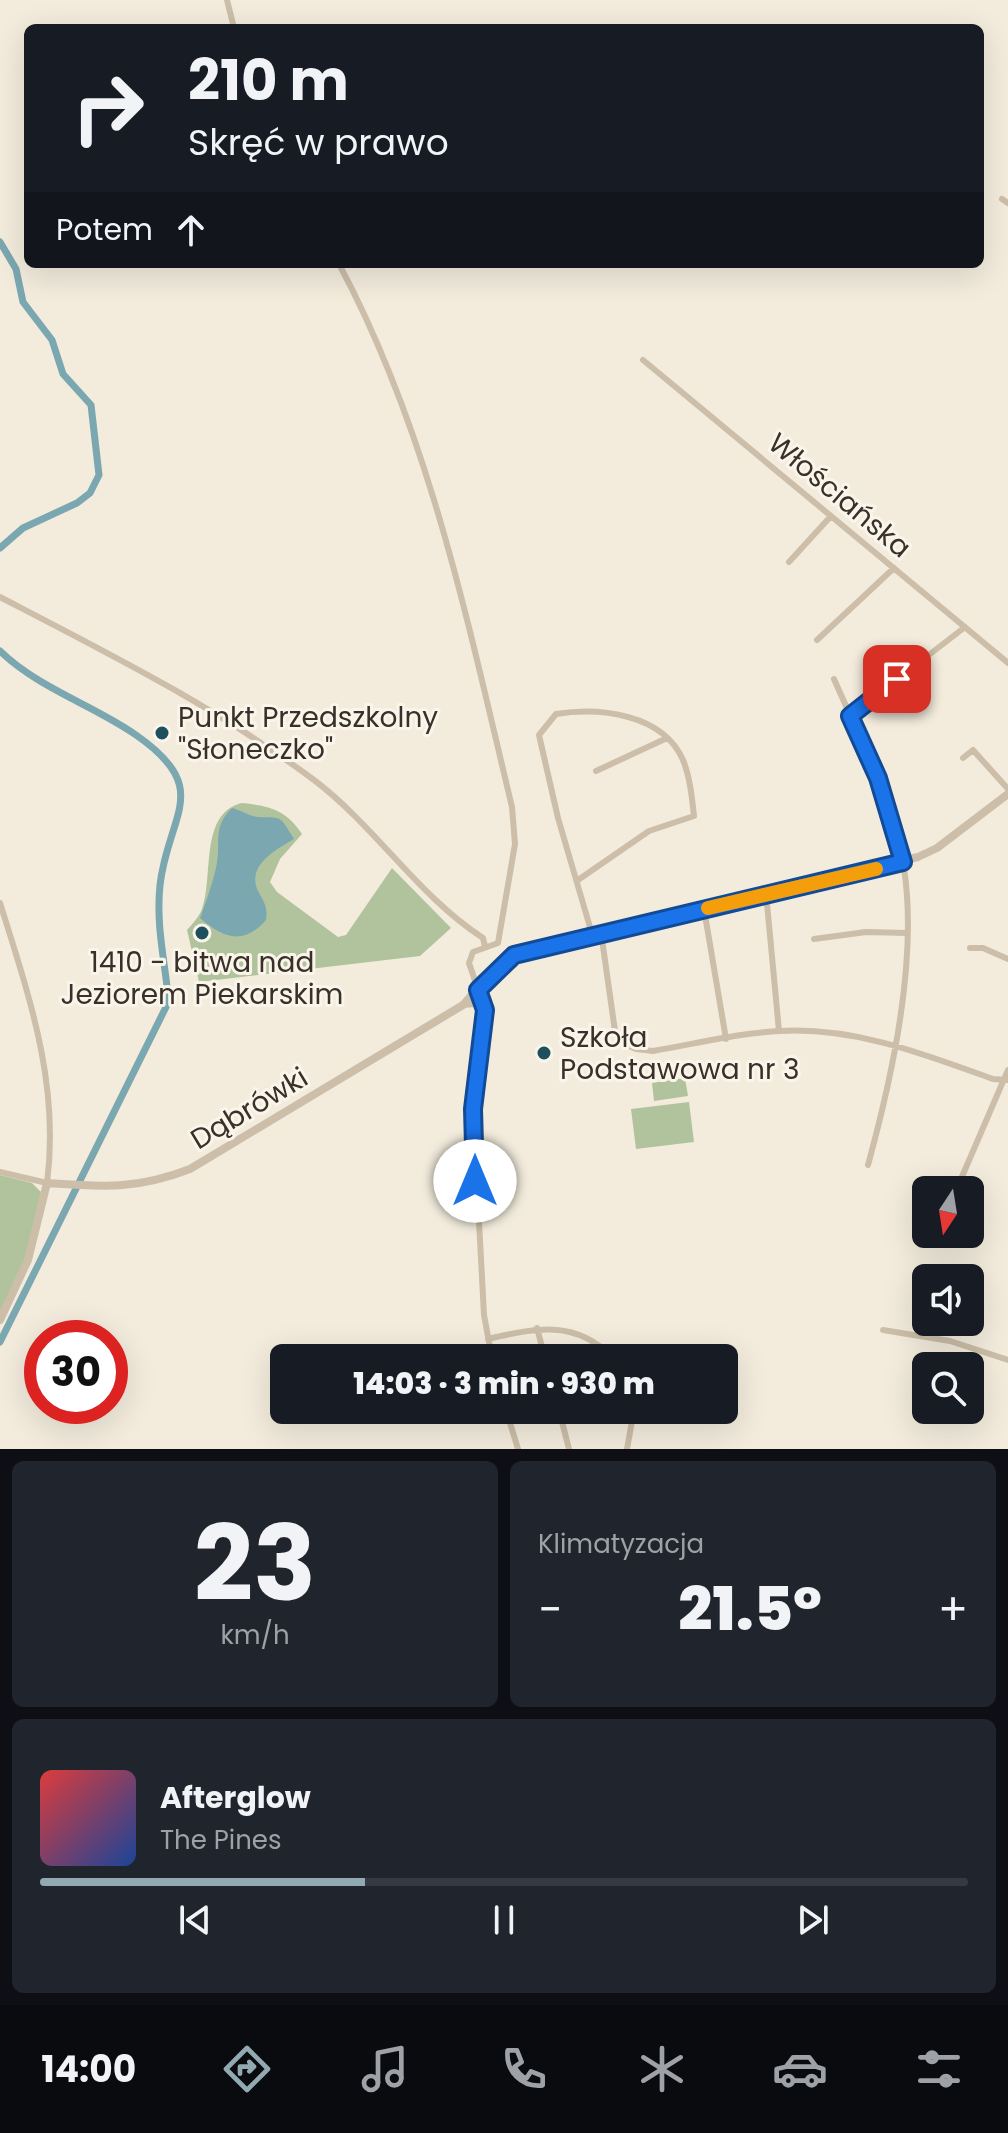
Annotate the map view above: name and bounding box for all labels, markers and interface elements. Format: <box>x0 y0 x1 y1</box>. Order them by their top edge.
text: 210 m <box>188 41 349 120</box>
icon: right <box>56 56 160 160</box>
text: Skręć w prawo <box>188 117 449 168</box>
text: Potem <box>56 208 153 251</box>
icon: ahead <box>169 208 213 252</box>
street label: Włościańska <box>760 424 919 567</box>
pin <box>863 645 931 713</box>
icon: arrive <box>875 657 919 701</box>
place label: Punkt Przedszkolny "Słoneczko" <box>178 698 438 769</box>
marker: Punkt Przedszkolny "Słoneczko" <box>153 724 171 742</box>
marker: 1410 - bitwa nad Jeziorem Piekarskim <box>193 924 211 942</box>
place label: 1410 - bitwa nad Jeziorem Piekarskim <box>61 943 343 1014</box>
place label: Szkoła Podstawowa nr 3 <box>560 1018 799 1089</box>
marker: Szkoła Podstawowa nr 3 <box>535 1044 553 1062</box>
street label: Dąbrówki <box>183 1058 315 1159</box>
position arrow <box>433 1139 517 1223</box>
north arrow <box>912 1176 984 1248</box>
map controls <box>912 1176 984 1424</box>
button: sound <box>912 1264 984 1336</box>
speed limit sign: 30 <box>24 1320 128 1424</box>
button: search <box>912 1352 984 1424</box>
text: 14:03 · 3 min · 930 m <box>353 1362 655 1405</box>
text: 23 <box>194 1491 316 1636</box>
text: Klimatyzacja <box>538 1526 704 1562</box>
text: 21.5° <box>678 1567 822 1651</box>
text: − <box>538 1579 562 1640</box>
text: + <box>938 1579 968 1640</box>
text: km/h <box>220 1617 290 1653</box>
text: Afterglow <box>160 1776 311 1819</box>
text: The Pines <box>160 1822 282 1858</box>
icon: previous <box>173 1898 217 1942</box>
icon: pause <box>482 1898 526 1942</box>
icon: next <box>791 1898 835 1942</box>
icon: directions <box>219 2041 275 2097</box>
icon: music <box>357 2041 413 2097</box>
icon: phone <box>496 2041 552 2097</box>
icon: climate <box>634 2041 690 2097</box>
icon: car <box>772 2041 828 2097</box>
icon: filters <box>911 2041 967 2097</box>
text: 14:00 <box>41 2044 136 2095</box>

